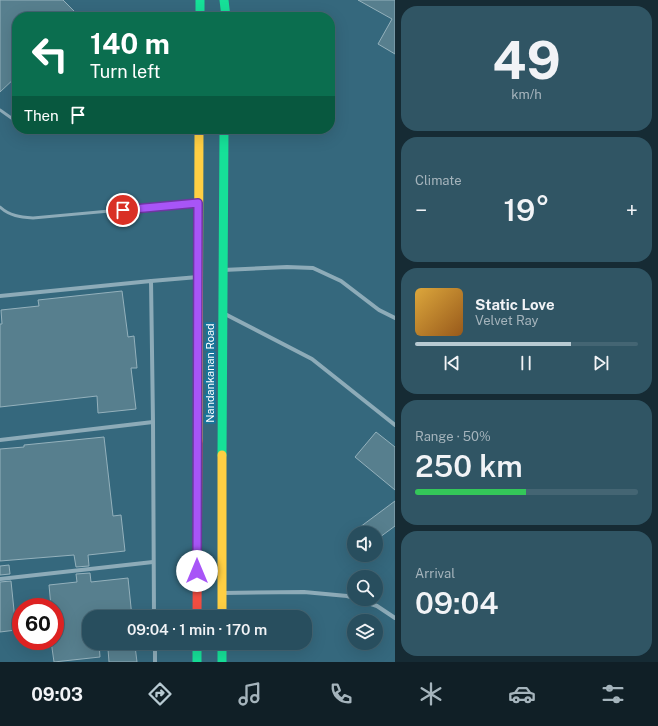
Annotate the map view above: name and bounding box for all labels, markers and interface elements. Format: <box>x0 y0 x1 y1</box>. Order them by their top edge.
text: 140 m <box>90 27 170 60</box>
icon: left <box>24 28 76 80</box>
text: 49 <box>492 30 561 91</box>
text: Turn left <box>90 61 160 82</box>
text: km/h <box>511 87 542 102</box>
icon: arrive <box>67 104 89 126</box>
text: Then <box>24 107 59 124</box>
text: Climate <box>415 173 462 188</box>
text: 19° <box>504 192 549 228</box>
pin <box>106 193 140 227</box>
text: − <box>415 197 427 223</box>
text: + <box>626 197 638 223</box>
icon: arrive <box>112 199 134 221</box>
text: Static Love <box>475 296 555 313</box>
text: Velvet Ray <box>475 313 539 328</box>
street label: Nandankanan Road <box>204 323 216 423</box>
icon: previous <box>441 352 463 374</box>
icon: pause <box>515 352 537 374</box>
icon: next <box>590 352 612 374</box>
text: Range · 50% <box>415 429 491 444</box>
text: 250 km <box>415 448 523 484</box>
map controls <box>347 526 383 650</box>
button: sound <box>347 526 383 562</box>
position arrow <box>176 550 218 592</box>
text: Arrival <box>415 566 455 581</box>
button: search <box>347 570 383 606</box>
text: 09:04 <box>415 585 499 621</box>
speed limit sign: 60 <box>12 598 64 650</box>
button: layers <box>347 614 383 650</box>
text: 09:04 · 1 min · 170 m <box>127 621 267 638</box>
icon: directions <box>146 680 174 708</box>
icon: music <box>236 680 264 708</box>
icon: phone <box>327 680 355 708</box>
icon: climate <box>417 680 445 708</box>
icon: car <box>508 680 536 708</box>
icon: filters <box>599 680 627 708</box>
text: 09:03 <box>31 684 83 705</box>

